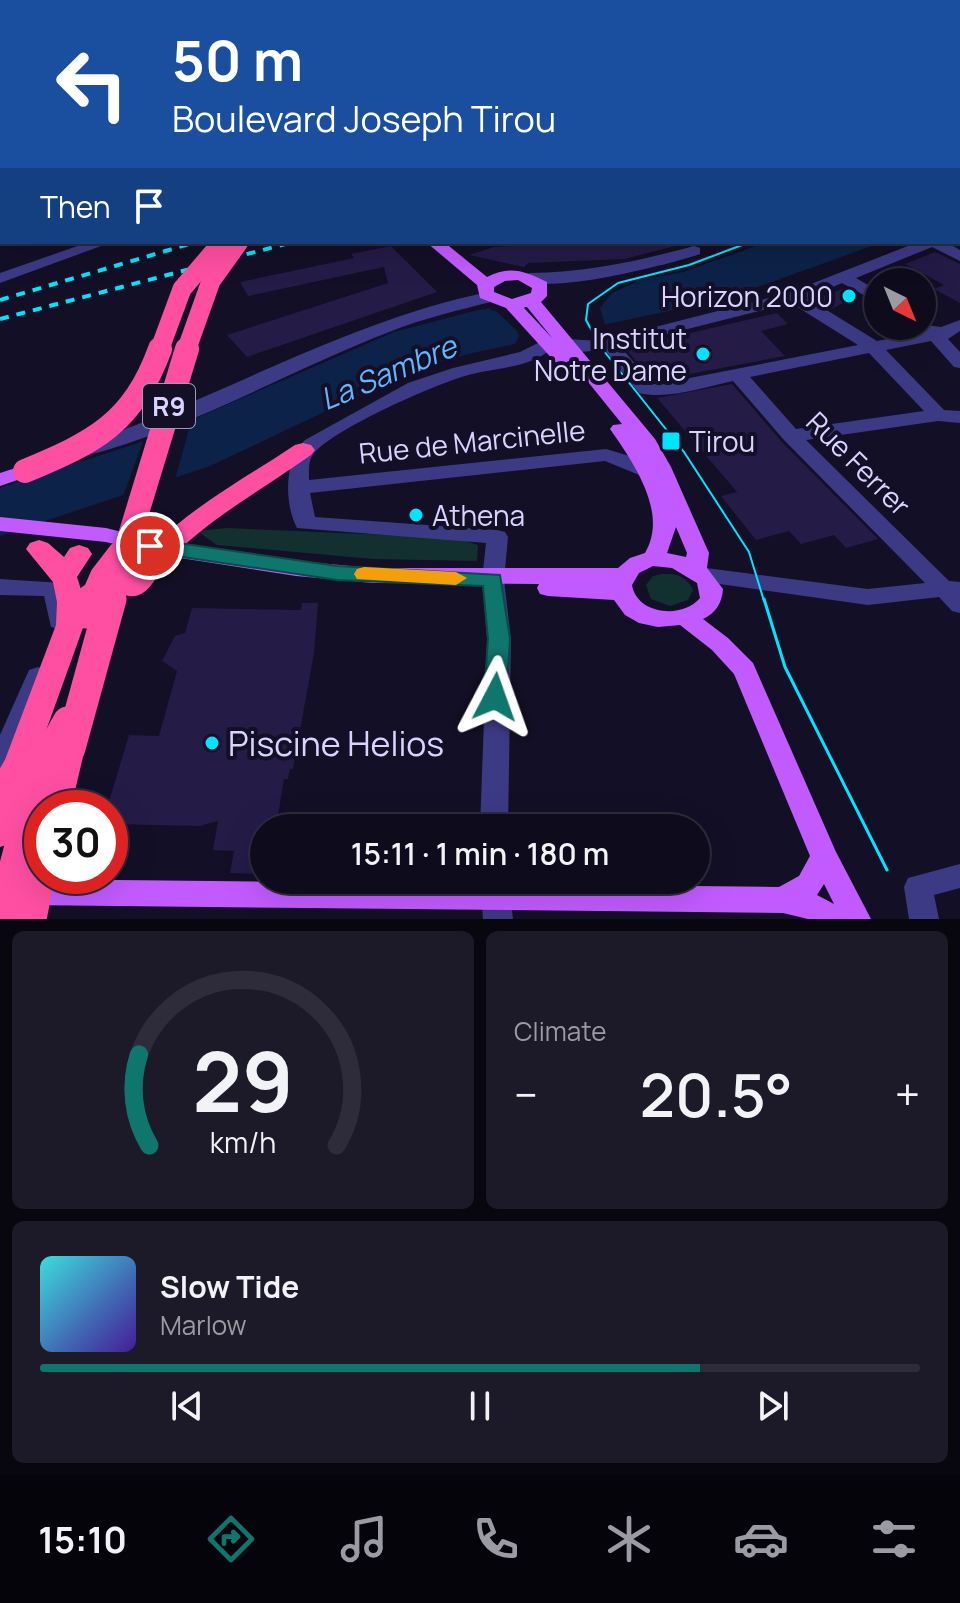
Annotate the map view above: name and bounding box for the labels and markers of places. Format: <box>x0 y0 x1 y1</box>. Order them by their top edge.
place label: Horizon 2000 <box>661 277 833 315</box>
marker: Horizon 2000 <box>840 287 858 305</box>
place label: Institut Notre Dame <box>534 319 687 389</box>
marker: Institut Notre Dame <box>694 345 712 363</box>
place label: Tirou <box>689 422 755 460</box>
marker: Tirou <box>660 430 682 452</box>
place label: Athena <box>432 496 525 534</box>
marker: Athena <box>407 506 425 524</box>
pin <box>116 512 184 580</box>
place label: Piscine Helios <box>228 720 444 766</box>
marker: Piscine Helios <box>203 734 221 752</box>

